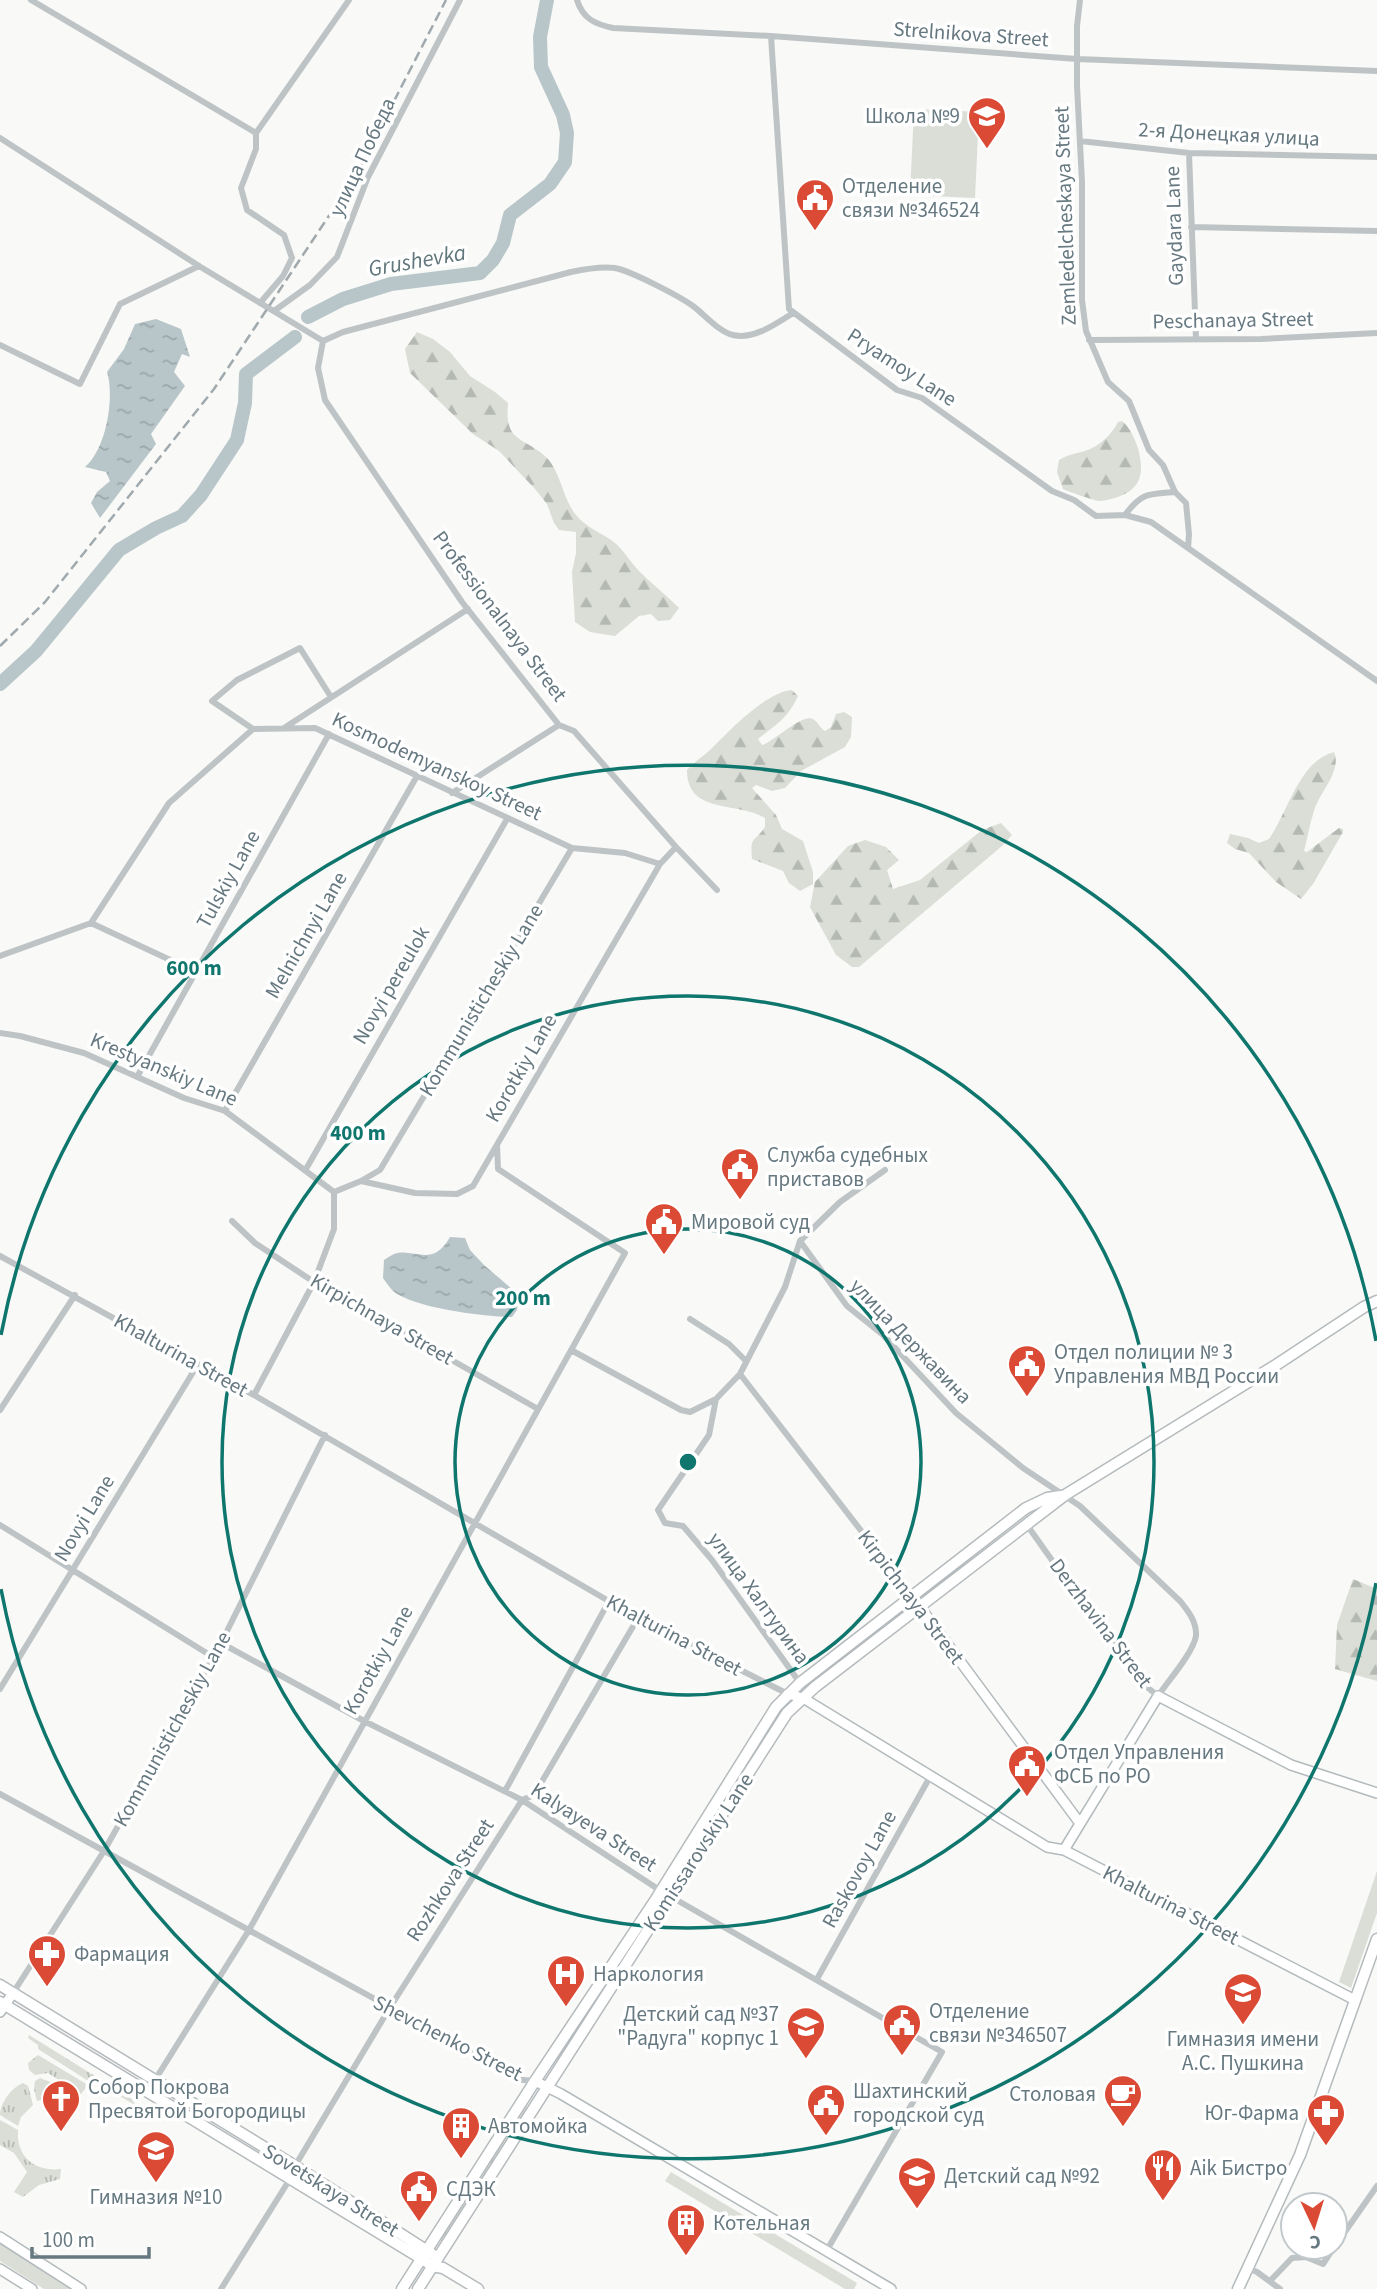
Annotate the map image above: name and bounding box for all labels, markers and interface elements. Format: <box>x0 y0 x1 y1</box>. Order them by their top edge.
street label: Strelnikova Street <box>892 14 1050 54</box>
street label: улица Победа <box>321 93 403 221</box>
school or university icon: Школа №9 <box>966 95 1008 150</box>
place label: Школа №9 <box>865 101 960 131</box>
street label: Zemledelcheskaya Street <box>1046 106 1084 326</box>
street label: 2-я Донецкая улица <box>1138 114 1320 154</box>
street label: Gaydara Lane <box>1157 166 1191 286</box>
place label: Отделение связи №346524 <box>842 171 980 225</box>
public building icon: Отделение связи №346524 <box>794 177 836 232</box>
water label: Grushevka <box>366 236 468 285</box>
street label: Peschanaya Street <box>1152 304 1314 336</box>
street label: Pryamoy Lane <box>841 320 963 414</box>
street label: Professionalnaya Street <box>426 524 574 708</box>
street label: Kosmodemyanskoy Street <box>327 704 547 828</box>
street label: Tulskiy Lane <box>189 824 267 934</box>
street label: Melnichnyi Lane <box>257 866 355 1004</box>
street label: Kommunisticheskiy Lane <box>412 898 550 1102</box>
street label: Novyi pereulok <box>345 920 437 1050</box>
text: 600 m <box>166 953 222 983</box>
street label: Korotkiy Lane <box>478 1008 564 1128</box>
street label: Krestyanskiy Lane <box>86 1024 242 1114</box>
text: 400 m <box>330 1118 386 1148</box>
place label: Служба судебных приставов <box>767 1140 928 1194</box>
public building icon: Служба судебных приставов <box>719 1146 761 1201</box>
public building icon: Мировой суд <box>643 1201 685 1256</box>
place label: Мировой суд <box>691 1207 810 1237</box>
street label: Kirpichnaya Street <box>305 1266 459 1372</box>
street label: улица Державина <box>843 1271 979 1411</box>
text: 200 m <box>495 1283 551 1313</box>
street label: Khalturina Street <box>108 1306 254 1404</box>
place label: Отдел полиции № 3 Управления МВД России <box>1054 1337 1279 1391</box>
public building icon: Отдел полиции № 3 Управления МВД России <box>1006 1343 1048 1398</box>
centre of rings <box>676 1450 700 1474</box>
street label: Novyi Lane <box>46 1469 122 1567</box>
street label: Kirpichnaya Street <box>850 1524 972 1670</box>
street label: улица Халтурина <box>701 1526 817 1670</box>
street label: Derzhavina Street <box>1042 1552 1160 1694</box>
street label: Khalturina Street <box>601 1587 747 1683</box>
street label: Korotkiy Lane <box>336 1600 420 1720</box>
street label: Kommunisticheskiy Lane <box>106 1626 238 1832</box>
place label: Отдел Управления ФСБ по РО <box>1054 1737 1224 1791</box>
public building icon: Отдел Управления ФСБ по РО <box>1006 1743 1048 1798</box>
street label: Komissarovskiy Lane <box>635 1767 761 1937</box>
street label: Kalyayeva Street <box>525 1775 663 1879</box>
street label: Raskovoy Lane <box>814 1805 904 1933</box>
street label: Rozhkova Street <box>399 1813 501 1947</box>
street label: Khalturina Street <box>1098 1858 1244 1952</box>
pharmacy icon: Фармация <box>26 1933 68 1988</box>
place label: Фармация <box>74 1939 169 1969</box>
hospital icon: Наркология <box>545 1953 587 2008</box>
place label: Наркология <box>593 1959 704 1989</box>
school or university icon: Гимназия имени А.С. Пушкина <box>1222 1971 1264 2026</box>
street label: Shevchenko Street <box>368 1987 528 2089</box>
place label: Отделение связи №346507 <box>929 1996 1067 2050</box>
place label: Детский сад №37 "Радуга" корпус 1 <box>617 1999 779 2053</box>
public building icon: Отделение связи №346507 <box>881 2002 923 2057</box>
school or university icon: Детский сад №37 "Радуга" корпус 1 <box>785 2005 827 2060</box>
place label: Гимназия имени А.С. Пушкина <box>1167 2024 1319 2078</box>
place label: Собор Покрова Пресвятой Богородицы <box>88 2072 306 2126</box>
cafe icon: Столовая <box>1102 2073 1144 2128</box>
place label: Шахтинский городской суд <box>853 2076 984 2130</box>
church icon: Собор Покрова Пресвятой Богородицы <box>40 2078 82 2133</box>
place label: Столовая <box>1009 2079 1096 2109</box>
public building icon: Шахтинский городской суд <box>805 2082 847 2137</box>
pharmacy icon: Юг-Фарма <box>1305 2092 1347 2147</box>
place label: Юг-Фарма <box>1205 2098 1299 2128</box>
building icon: Автомойка <box>440 2105 482 2160</box>
place label: Автомойка <box>488 2111 588 2141</box>
school or university icon: Гимназия №10 <box>135 2129 177 2184</box>
street label: Sovetskaya Street <box>257 2136 405 2244</box>
restaurant icon: Aik Бистро <box>1142 2147 1184 2202</box>
place label: Aik Бистро <box>1190 2153 1287 2183</box>
school or university icon: Детский сад №92 <box>896 2155 938 2210</box>
place label: Детский сад №92 <box>944 2161 1100 2191</box>
public building icon: СДЭК <box>398 2168 440 2223</box>
place label: СДЭК <box>446 2174 496 2204</box>
place label: Гимназия №10 <box>90 2182 222 2212</box>
north arrow <box>1279 2191 1349 2261</box>
building icon: Котельная <box>665 2202 707 2257</box>
place label: Котельная <box>713 2208 810 2238</box>
scale bar <box>32 2216 149 2260</box>
text: 100 m <box>42 2225 95 2255</box>
text: С <box>1309 2228 1322 2255</box>

